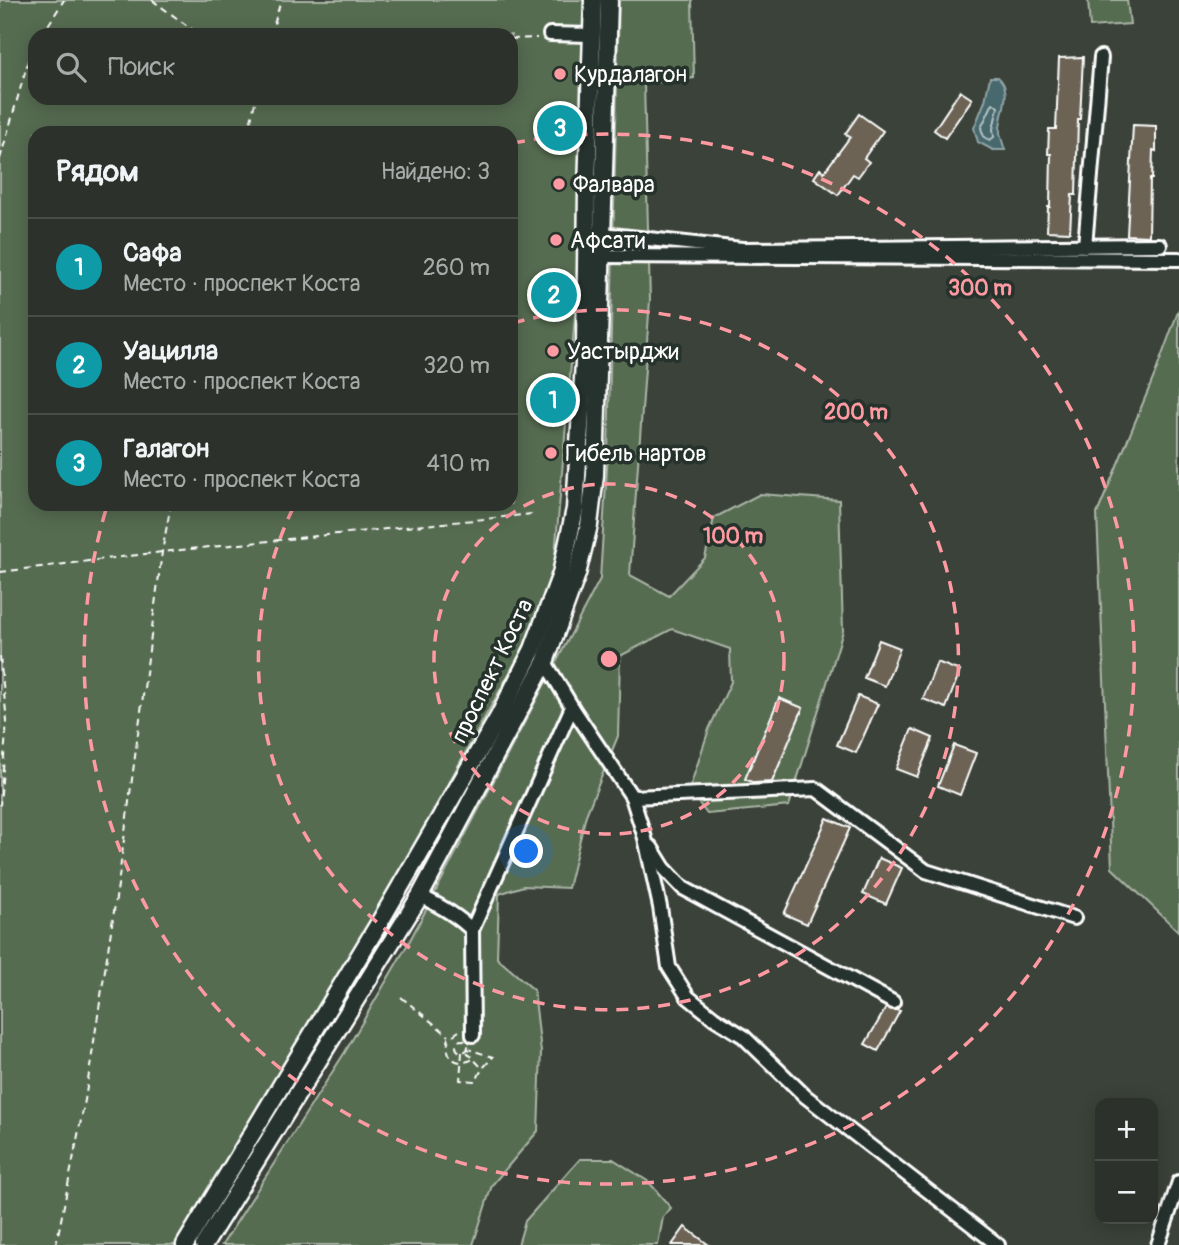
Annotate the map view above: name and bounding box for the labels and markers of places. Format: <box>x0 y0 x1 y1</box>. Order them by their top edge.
place label: Курдалагон <box>574 60 687 89</box>
marker: Курдалагон <box>552 66 568 82</box>
pin: 3 <box>537 102 583 154</box>
place label: Фалвара <box>573 170 655 199</box>
marker: Фалвара <box>551 176 567 192</box>
place label: Афсати <box>570 226 645 255</box>
marker: Афсати <box>548 232 564 248</box>
pin: 2 <box>531 269 577 321</box>
place label: Уастырджи <box>567 337 679 366</box>
marker: Уастырджи <box>545 343 561 359</box>
pin: 1 <box>530 374 576 426</box>
place label: Гибель нартов <box>565 439 707 468</box>
marker: Гибель нартов <box>543 445 559 461</box>
centre of rings <box>597 647 621 671</box>

